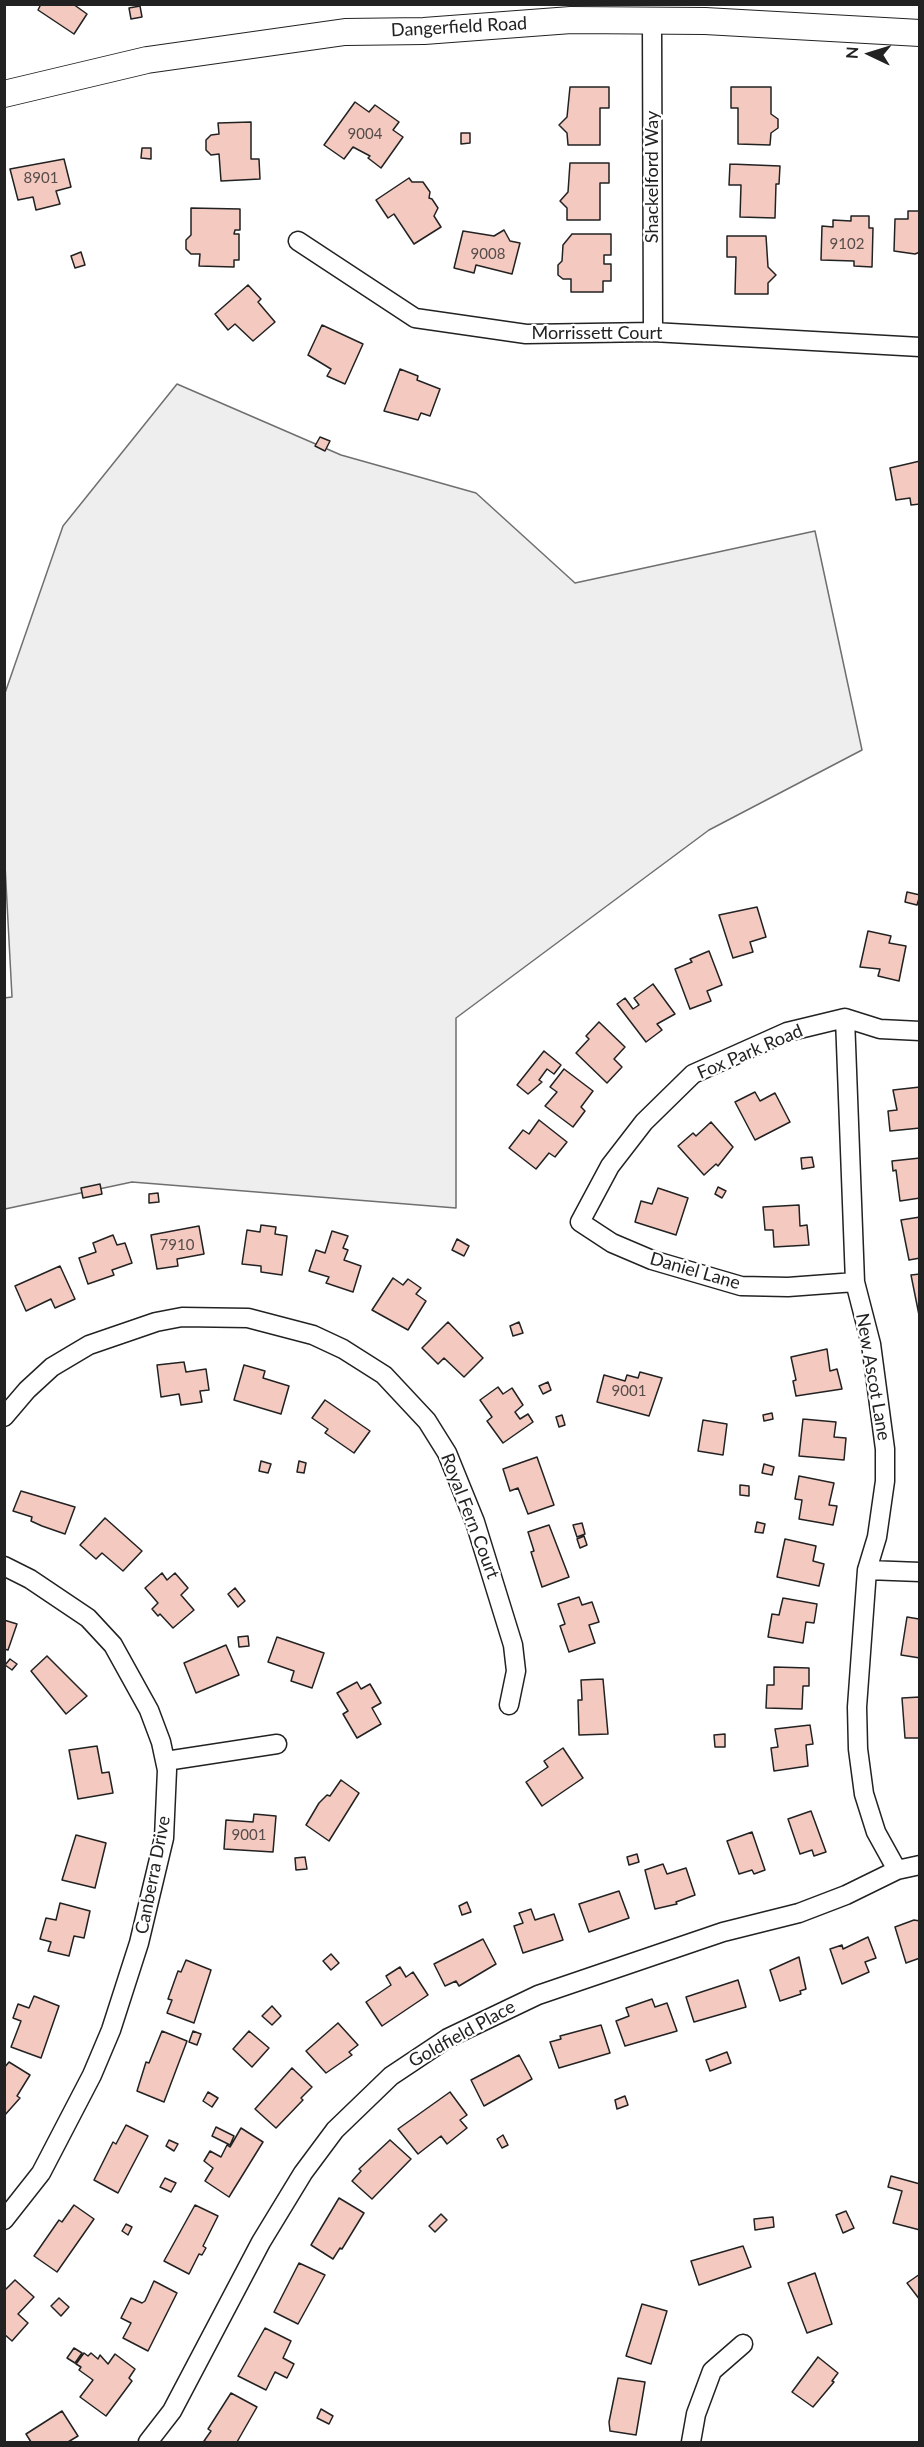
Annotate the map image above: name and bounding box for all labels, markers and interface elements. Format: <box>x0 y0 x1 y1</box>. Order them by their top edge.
street label: Dangerfield Road <box>390 13 528 41</box>
north arrow <box>840 24 900 84</box>
text: N <box>842 46 861 60</box>
street label: Shackelford Way <box>641 111 663 243</box>
house number: 9004 <box>348 125 382 143</box>
house number: 8901 <box>24 169 58 187</box>
house number: 9102 <box>830 235 864 253</box>
house number: 9008 <box>471 245 505 263</box>
street label: Morrissett Court <box>531 322 663 344</box>
street label: Fox Park Road <box>694 1020 806 1084</box>
house number: 7910 <box>160 1236 194 1254</box>
street label: Daniel Lane <box>647 1248 743 1294</box>
street label: New Ascot Lane <box>851 1312 895 1442</box>
house number: 9001 <box>612 1382 646 1400</box>
street label: Royal Fern Court <box>436 1450 504 1582</box>
street label: Canberra Drive <box>131 1814 175 1936</box>
house number: 9001 <box>232 1826 266 1844</box>
street label: Goldfield Place <box>405 1996 519 2072</box>

